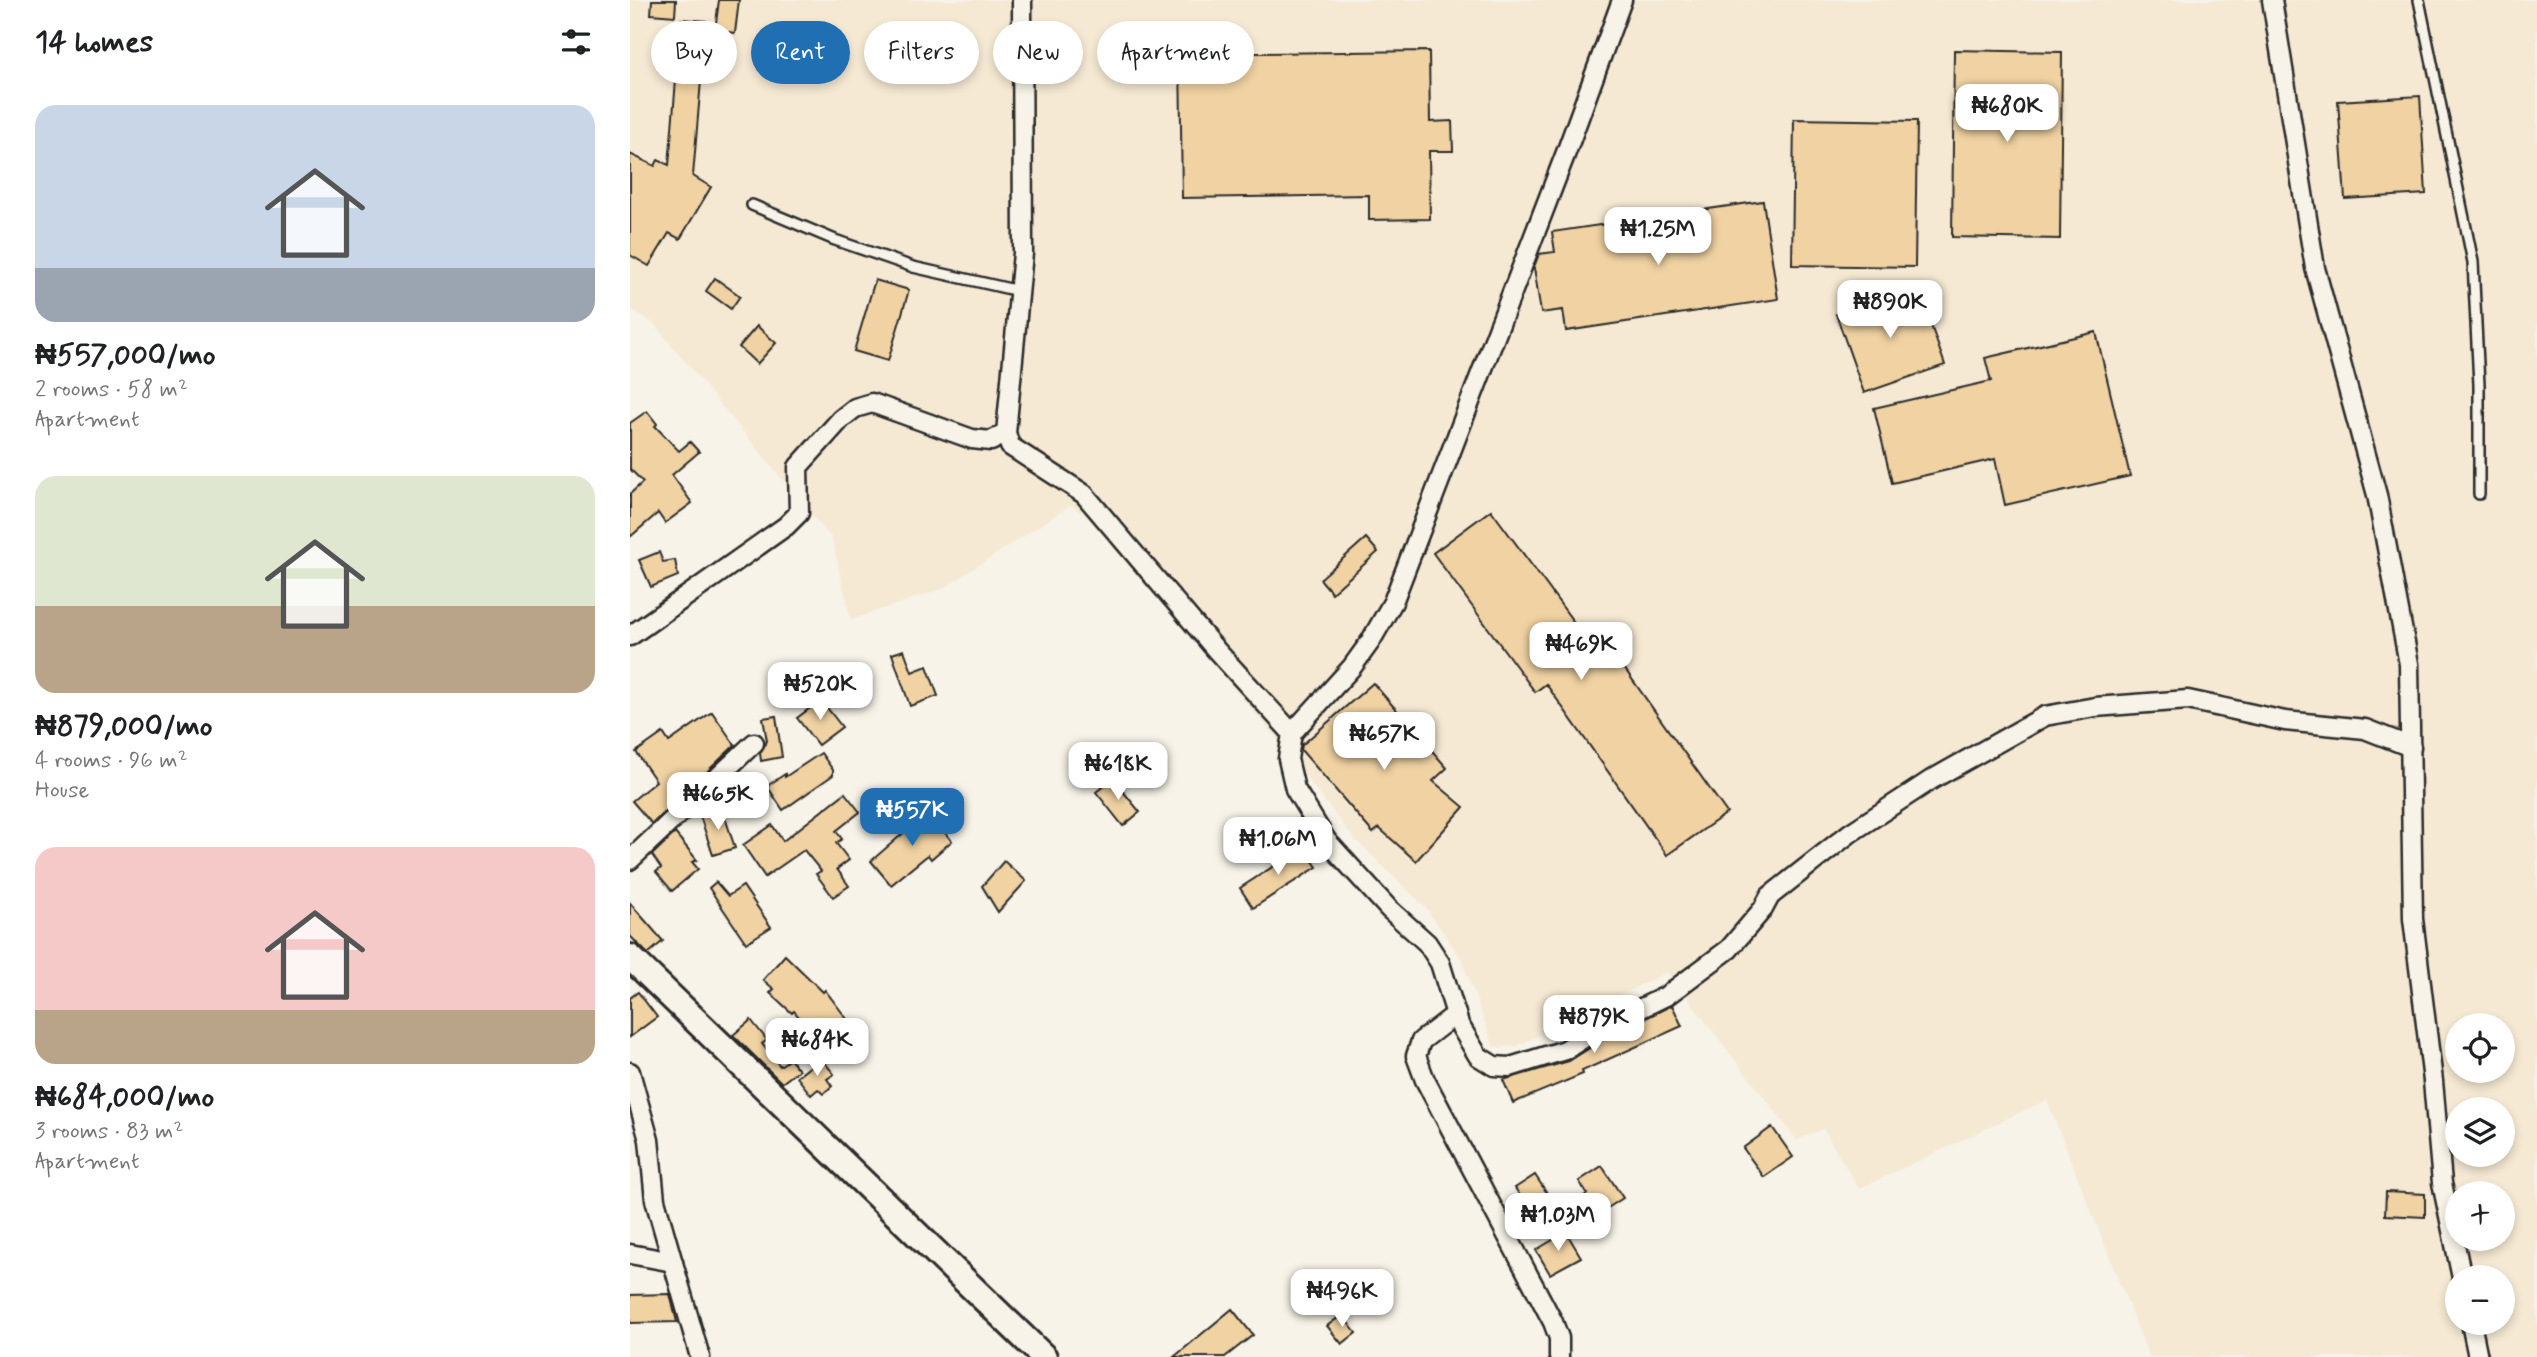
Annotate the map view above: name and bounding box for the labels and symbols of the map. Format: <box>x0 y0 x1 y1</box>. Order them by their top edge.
pin: ₦680K <box>1958 85 2056 144</box>
pin: ₦1.25M <box>1601 208 1715 267</box>
pin: ₦890K <box>1841 280 1939 340</box>
pin: ₦469K <box>1532 622 1630 682</box>
pin: ₦520K <box>771 662 869 722</box>
pin: ₦657K <box>1335 712 1433 772</box>
pin: ₦618K <box>1069 742 1167 802</box>
pin: ₦665K <box>669 772 767 832</box>
pin: ₦557K <box>863 788 961 848</box>
pin: ₦1.06M <box>1221 818 1335 877</box>
pin: ₦879K <box>1545 996 1643 1055</box>
pin: ₦684K <box>768 1018 866 1078</box>
pin: ₦1.03M <box>1501 1194 1615 1253</box>
pin: ₦496K <box>1293 1270 1391 1329</box>

